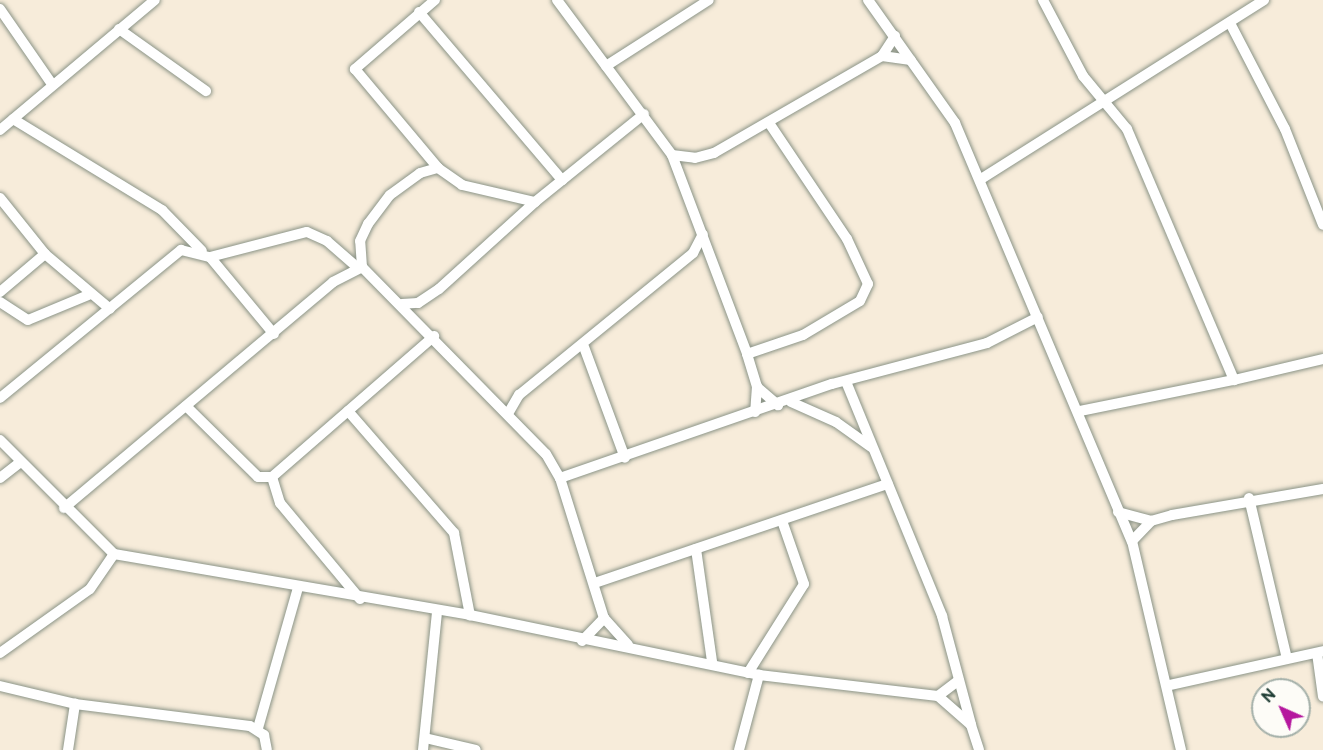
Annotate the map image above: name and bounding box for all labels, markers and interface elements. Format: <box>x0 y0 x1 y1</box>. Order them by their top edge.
north arrow <box>1251 678 1311 738</box>
text: N <box>1258 685 1280 707</box>

